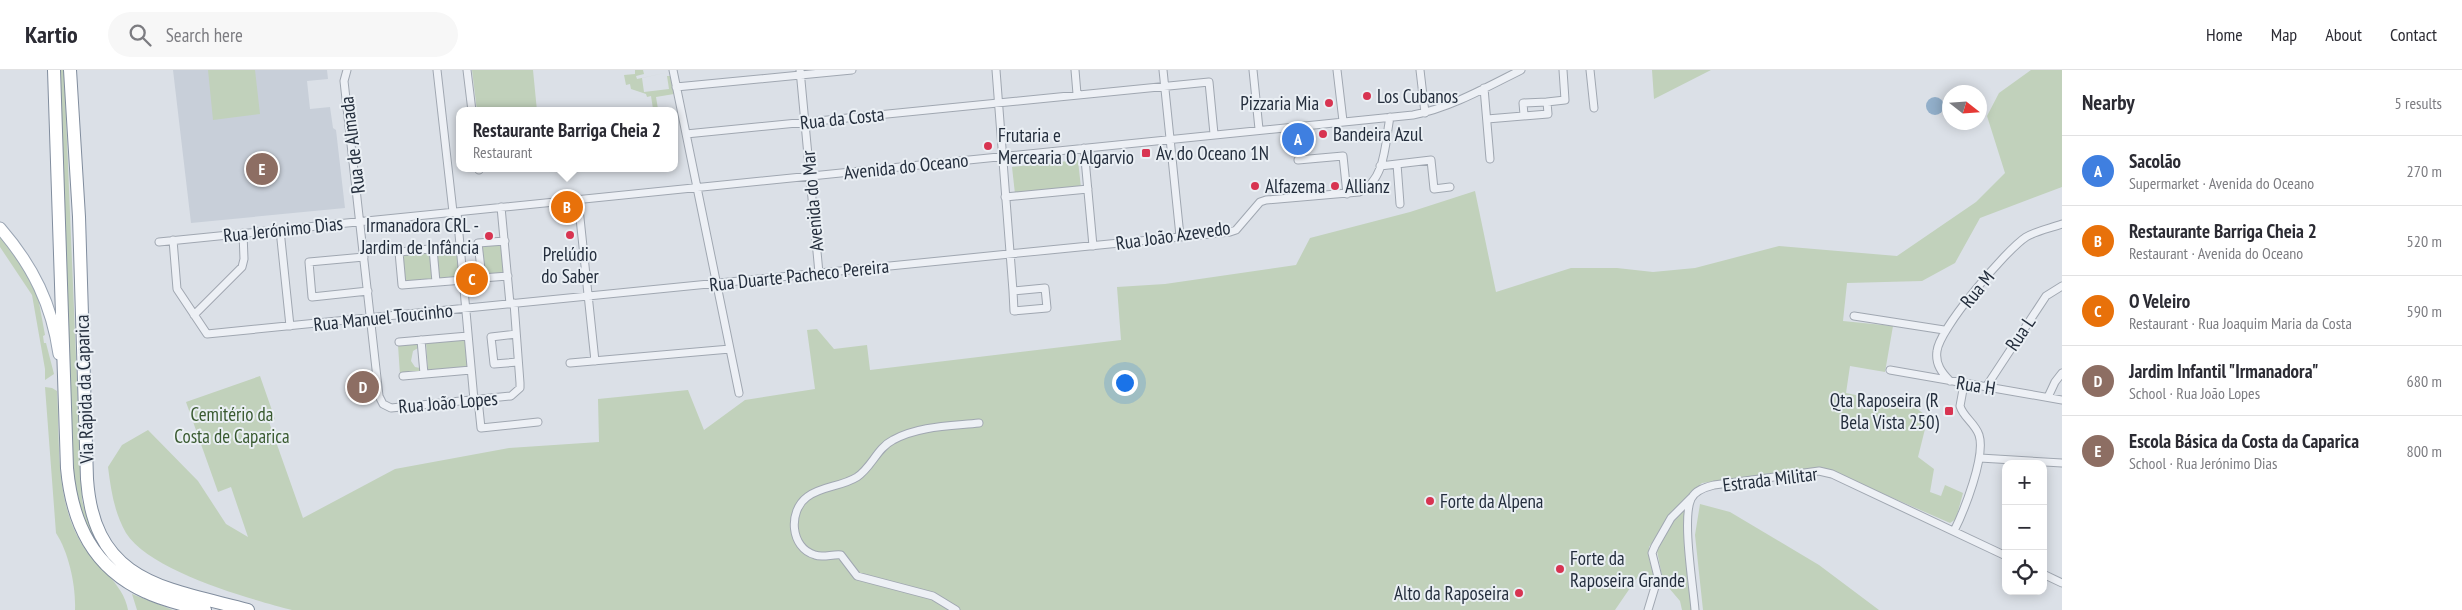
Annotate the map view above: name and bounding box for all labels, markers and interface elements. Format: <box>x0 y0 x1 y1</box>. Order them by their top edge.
search box <box>108 12 458 57</box>
text: Kartio <box>25 19 78 50</box>
icon: search <box>126 21 154 49</box>
text: Search here <box>166 23 243 47</box>
text: Home <box>2206 23 2243 46</box>
text: Map <box>2271 23 2297 46</box>
text: About <box>2325 23 2362 46</box>
text: Contact <box>2390 23 2437 46</box>
place label: Los Cubanos <box>1377 84 1458 108</box>
north arrow <box>1942 85 1987 130</box>
text: Nearby <box>2082 89 2135 116</box>
marker: Los Cubanos <box>1361 90 1373 102</box>
place label: Pizzaria Mia <box>1240 91 1319 115</box>
text: 5 results <box>2395 93 2442 113</box>
street label: Rua de Almada <box>334 95 370 195</box>
marker: Pizzaria Mia <box>1323 97 1335 109</box>
street label: Rua da Costa <box>799 102 885 134</box>
popup <box>456 107 678 172</box>
text: Restaurante Barriga Cheia 2 <box>473 118 661 142</box>
pin: A <box>1282 120 1314 158</box>
place label: Bandeira Azul <box>1333 122 1423 146</box>
place label: Frutaria e Mercearia O Algarvio <box>998 123 1134 169</box>
marker: Bandeira Azul <box>1317 128 1329 140</box>
marker: Frutaria e Mercearia O Algarvio <box>982 140 994 152</box>
place label: Av. do Oceano 1N <box>1156 141 1269 165</box>
text: Restaurant <box>473 142 532 162</box>
marker: Av. do Oceano 1N <box>1140 147 1152 159</box>
street label: Avenida do Oceano <box>842 148 970 184</box>
street label: Avenida do Mar <box>796 149 828 253</box>
text: Sacolão <box>2129 149 2181 173</box>
pin: E <box>246 150 278 188</box>
text: A <box>2094 161 2102 181</box>
text: 270 m <box>2407 161 2442 181</box>
text: Supermarket · Avenida do Oceano <box>2129 173 2314 193</box>
place label: Alfazema <box>1265 174 1325 198</box>
place label: Allianz <box>1345 174 1390 198</box>
marker: Alfazema <box>1249 180 1261 192</box>
marker: Allianz <box>1329 180 1341 192</box>
pin: B <box>551 188 583 226</box>
street label: Rua Jerónimo Dias <box>222 211 344 247</box>
place label: Irmanadora CRL - Jardim de Infância <box>360 213 479 259</box>
street label: Rua João Azevedo <box>1114 215 1232 255</box>
text: Restaurante Barriga Cheia 2 <box>2129 219 2317 243</box>
marker: Prelúdio do Saber <box>564 229 576 241</box>
marker: Irmanadora CRL - Jardim de Infância <box>483 230 495 242</box>
text: B <box>2094 231 2102 251</box>
text: 520 m <box>2407 231 2442 251</box>
place label: Prelúdio do Saber <box>541 242 600 288</box>
text: Restaurant · Avenida do Oceano <box>2129 243 2303 263</box>
street label: Rua Duarte Pacheco Pereira <box>708 254 890 296</box>
pin: C <box>456 260 488 298</box>
street label: Rua M <box>1955 265 1999 313</box>
text: O Veleiro <box>2129 289 2190 313</box>
street label: Rua Manuel Toucinho <box>312 298 454 336</box>
text: C <box>2094 301 2102 321</box>
text: 590 m <box>2407 301 2442 321</box>
street label: Rua L <box>2000 311 2040 355</box>
text: Restaurant · Rua Joaquim Maria da Costa <box>2129 313 2352 333</box>
street label: Via Rápida da Caparica <box>69 314 99 465</box>
text: Jardim Infantil "Irmanadora" <box>2129 359 2318 383</box>
pin: D <box>347 368 379 406</box>
your location <box>1112 370 1138 396</box>
street label: Rua H <box>1955 370 1997 400</box>
text: D <box>2094 371 2102 391</box>
text: 680 m <box>2407 371 2442 391</box>
text: School · Rua João Lopes <box>2129 383 2260 403</box>
street label: Rua João Lopes <box>397 386 499 418</box>
place label: Qta Raposeira (R Bela Vista 250) <box>1830 388 1940 434</box>
park label: Cemitério da Costa de Caparica <box>174 402 290 448</box>
marker: Qta Raposeira (R Bela Vista 250) <box>1943 405 1955 417</box>
text: Escola Básica da Costa da Caparica <box>2129 429 2359 453</box>
text: E <box>2095 441 2101 461</box>
text: 800 m <box>2407 441 2442 461</box>
text: School · Rua Jerónimo Dias <box>2129 453 2277 473</box>
map controls <box>2002 460 2047 595</box>
button: + <box>2002 460 2047 505</box>
street label: Estrada Militar <box>1721 461 1820 497</box>
place label: Forte da Alpena <box>1440 489 1543 513</box>
marker: Forte da Alpena <box>1424 495 1436 507</box>
button: − <box>2002 505 2047 550</box>
place label: Forte da Raposeira Grande <box>1570 546 1685 592</box>
button: locate <box>2002 550 2047 595</box>
marker: Forte da Raposeira Grande <box>1554 563 1566 575</box>
place label: Alto da Raposeira <box>1394 581 1509 605</box>
marker: Alto da Raposeira <box>1513 587 1525 599</box>

